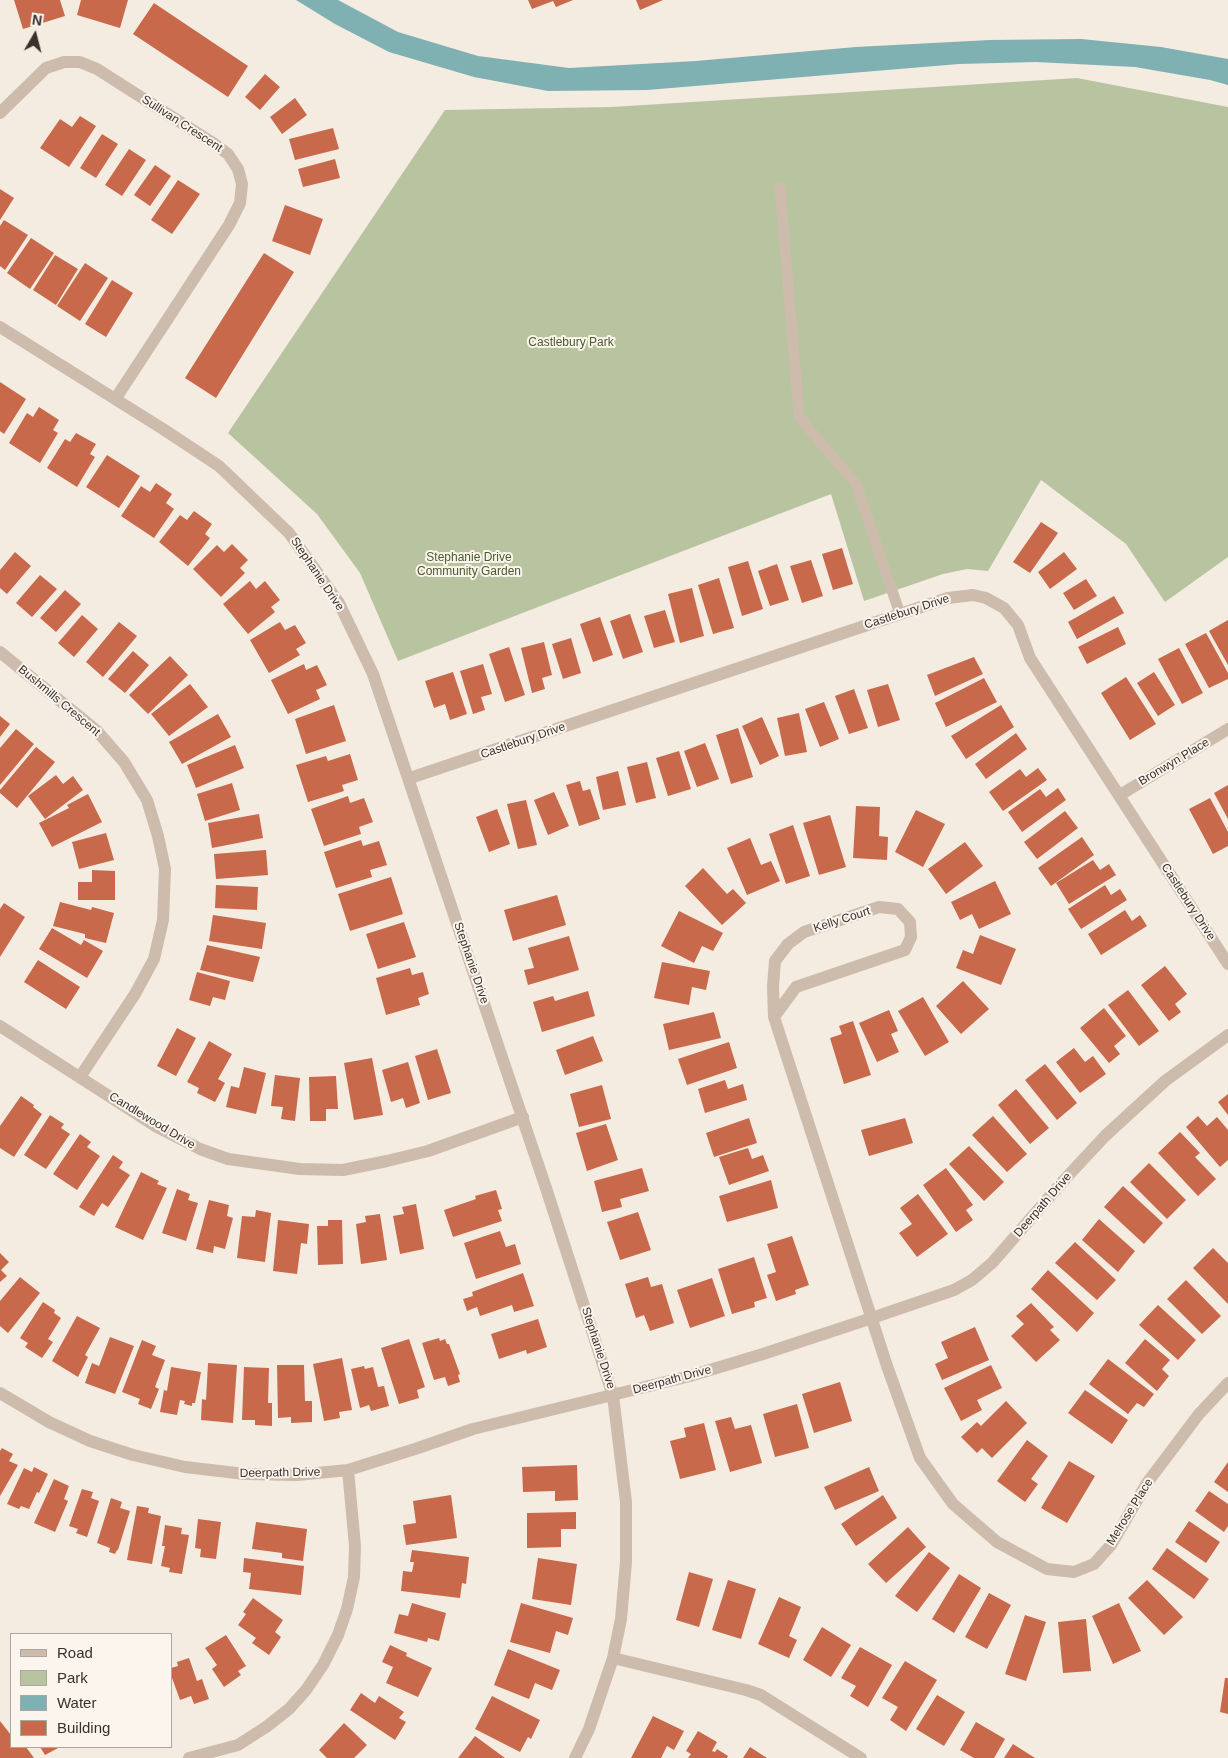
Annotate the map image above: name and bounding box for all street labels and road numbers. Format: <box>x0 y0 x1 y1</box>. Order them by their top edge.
street label: Sullivan Crescent <box>139 93 225 155</box>
street label: Stephanie Drive <box>287 535 347 613</box>
street label: Castlebury Drive <box>863 591 951 633</box>
street label: Bushmills Crescent <box>15 662 103 740</box>
street label: Castlebury Drive <box>479 720 567 762</box>
street label: Bronwyn Place <box>1136 735 1212 789</box>
street label: Castlebury Drive <box>1158 861 1218 943</box>
street label: Kelly Court <box>812 904 872 936</box>
street label: Stephanie Drive <box>450 920 492 1006</box>
street label: Candlewood Drive <box>106 1090 198 1152</box>
street label: Deerpath Drive <box>1011 1170 1075 1240</box>
street label: Stephanie Drive <box>578 1305 618 1391</box>
street label: Deerpath Drive <box>631 1363 713 1397</box>
street label: Deerpath Drive <box>240 1465 320 1481</box>
street label: Melrose Place <box>1104 1476 1156 1548</box>

